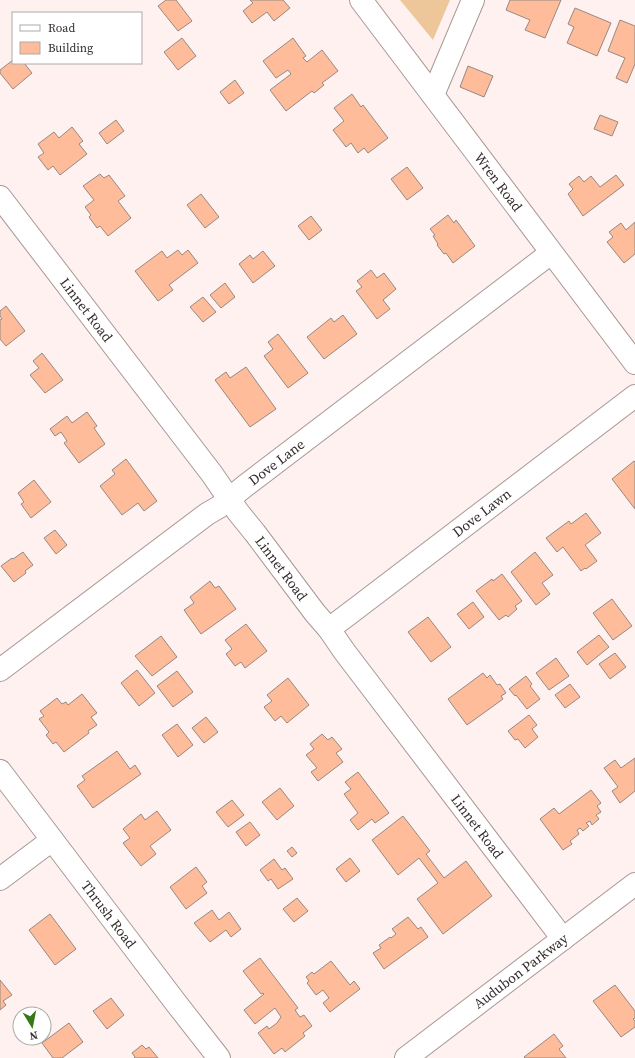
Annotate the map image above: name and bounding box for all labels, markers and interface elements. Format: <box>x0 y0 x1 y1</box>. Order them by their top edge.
legend <box>12 12 142 64</box>
text: Road <box>48 20 75 36</box>
text: Building <box>48 40 93 56</box>
street label: Wren Road <box>470 148 527 216</box>
street label: Linnet Road <box>55 273 117 346</box>
street label: Dove Lane <box>244 434 309 490</box>
street label: Dove Lawn <box>448 483 516 542</box>
street label: Linnet Road <box>251 532 312 605</box>
street label: Linnet Road <box>446 790 508 863</box>
street label: Thrush Road <box>77 876 141 953</box>
street label: Audubon Parkway <box>469 928 573 1013</box>
north arrow <box>12 1006 52 1046</box>
text: N <box>28 1027 39 1043</box>

